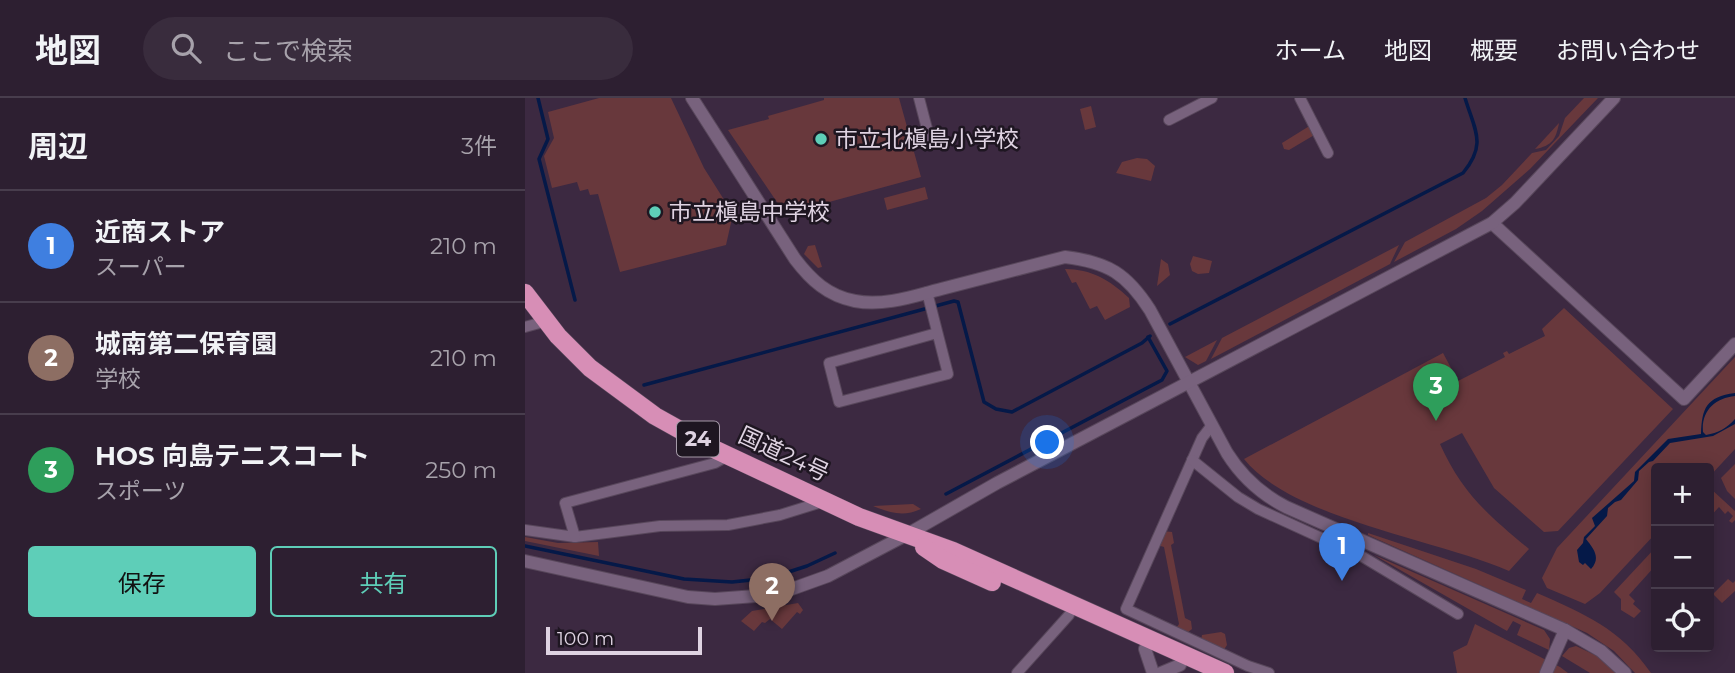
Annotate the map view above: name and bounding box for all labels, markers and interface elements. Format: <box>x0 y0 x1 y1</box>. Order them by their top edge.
search box <box>143 17 633 80</box>
icon: search <box>167 29 205 67</box>
text: 地図 <box>35 30 101 70</box>
text: ここで検索 <box>223 35 353 67</box>
text: ホーム <box>1275 36 1346 65</box>
text: 地図 <box>1384 36 1432 65</box>
text: 概要 <box>1470 36 1518 65</box>
text: お問い合わせ <box>1556 36 1700 65</box>
place label: 市立北槇島小学校 <box>835 125 1019 153</box>
text: 周辺 <box>28 128 88 165</box>
marker: 市立北槇島小学校 <box>813 131 829 147</box>
text: 3件 <box>461 132 497 160</box>
place label: 市立槇島中学校 <box>669 198 830 226</box>
marker: 市立槇島中学校 <box>647 204 663 220</box>
text: 近商ストア <box>95 216 225 248</box>
text: 1 <box>46 232 56 260</box>
text: 210 m <box>430 232 497 260</box>
text: スーパー <box>95 253 187 281</box>
text: 城南第二保育園 <box>95 328 277 360</box>
text: 2 <box>44 344 58 372</box>
text: 210 m <box>430 344 497 372</box>
pin: 3 <box>1413 363 1459 421</box>
text: 学校 <box>95 365 141 393</box>
street label: 国道24号 <box>734 421 834 487</box>
road number: 24 <box>677 422 719 456</box>
your location <box>1030 425 1064 459</box>
text: HOS 向島テニスコート <box>95 440 370 472</box>
text: 3 <box>44 456 58 484</box>
text: 250 m <box>425 456 497 484</box>
map controls <box>1651 463 1714 652</box>
button: + <box>1651 463 1714 526</box>
text: スポーツ <box>95 477 187 505</box>
pin: 1 <box>1319 523 1365 581</box>
button: − <box>1651 526 1714 589</box>
button: 保存 <box>28 546 256 617</box>
button: 共有 <box>270 546 497 617</box>
pin: 2 <box>749 563 795 621</box>
button: locate <box>1651 589 1714 652</box>
scale bar <box>546 624 702 656</box>
text: 100 m <box>557 627 614 650</box>

